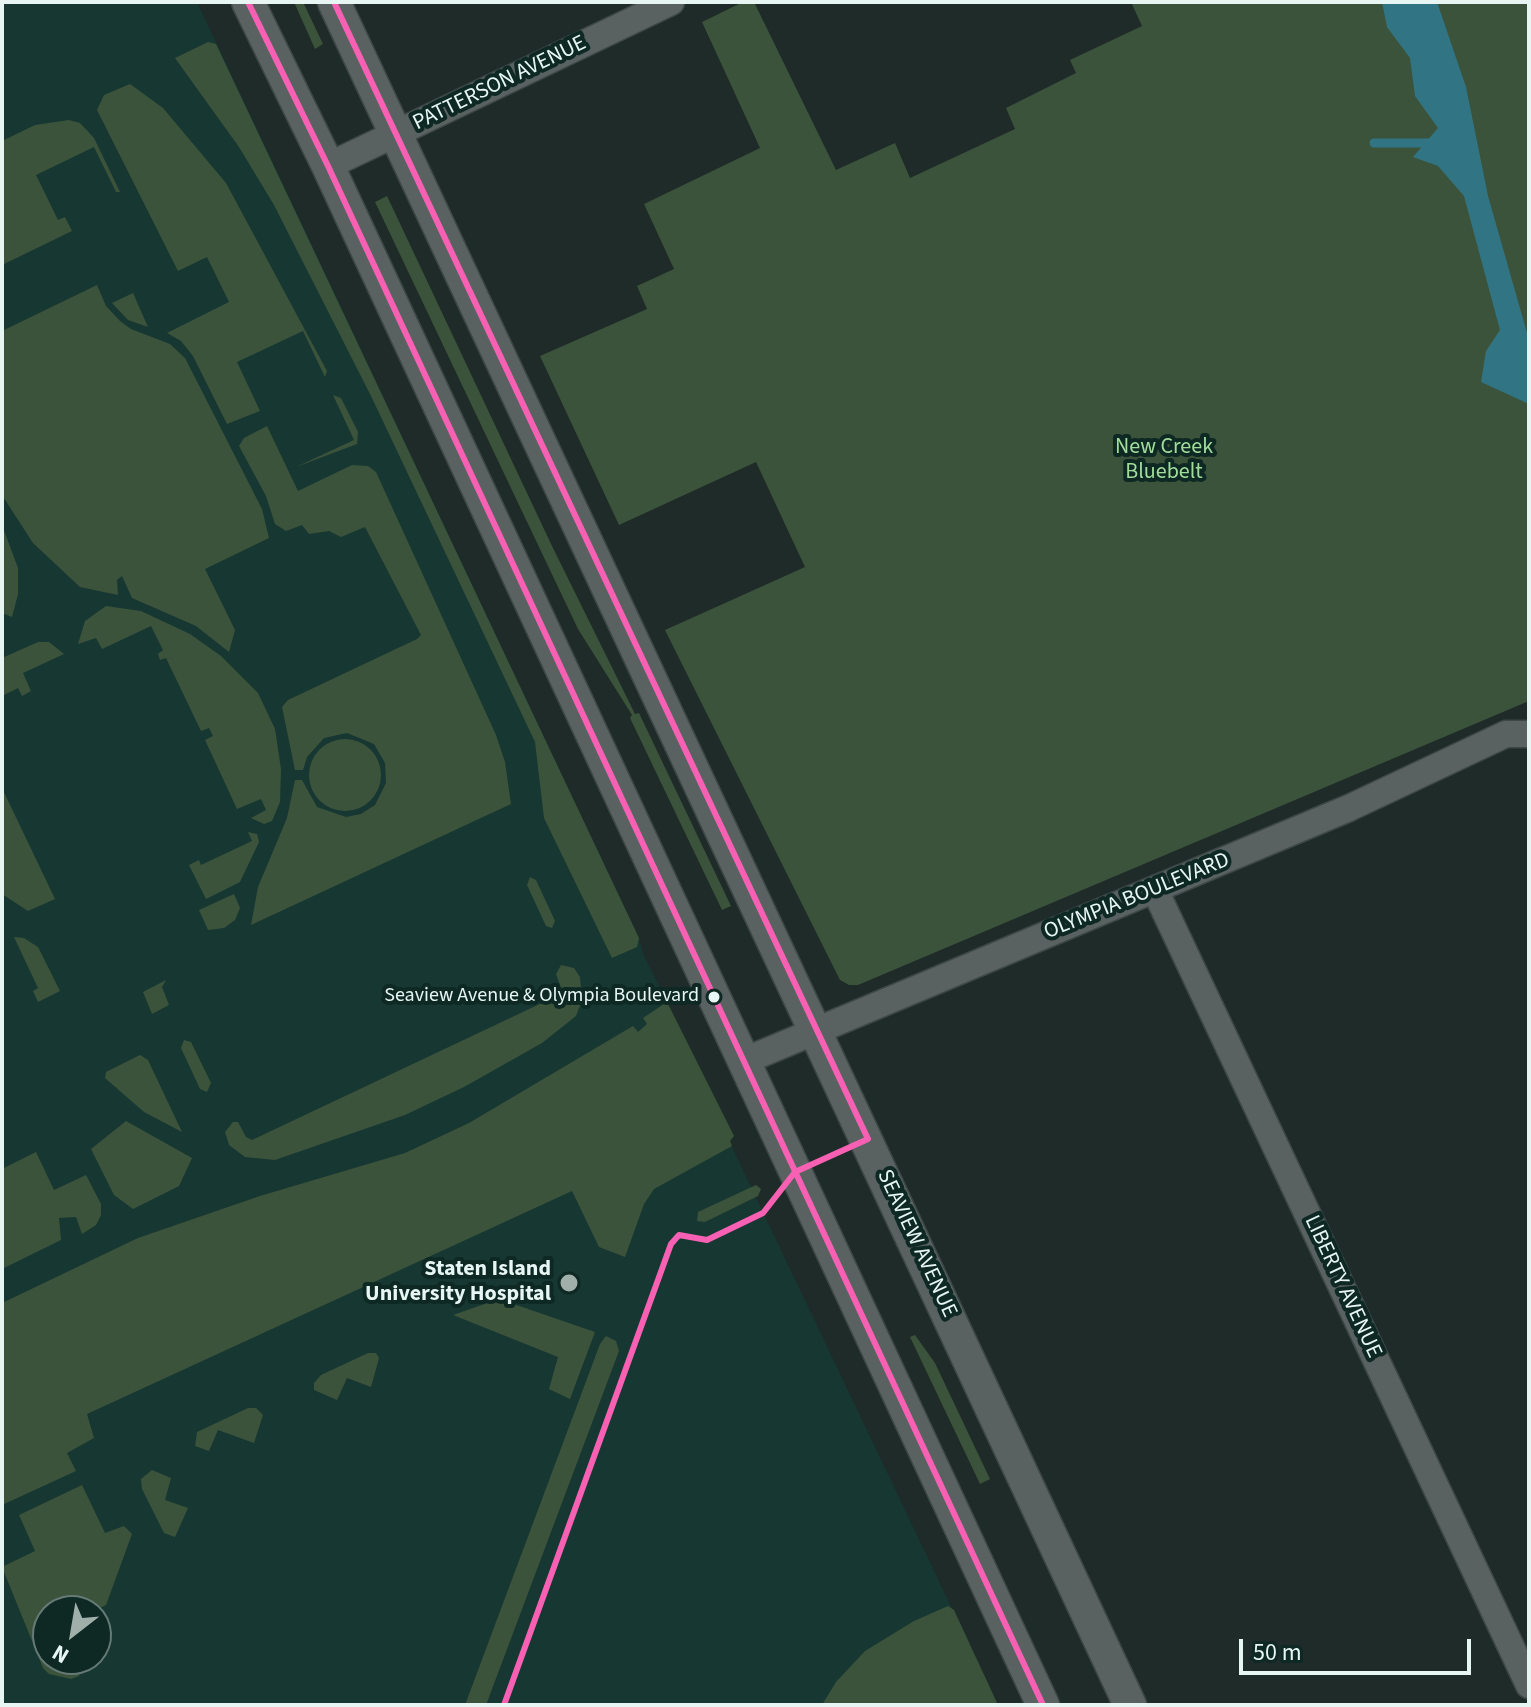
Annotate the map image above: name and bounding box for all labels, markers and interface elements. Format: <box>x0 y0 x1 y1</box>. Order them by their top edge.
street label: PATTERSON AVENUE <box>409 31 591 137</box>
park label: New Creek Bluebelt <box>1115 435 1213 486</box>
street label: OLYMPIA BOULEVARD <box>1040 848 1234 946</box>
place label: Seaview Avenue & Olympia Boulevard <box>384 985 699 1009</box>
marker: Seaview Avenue & Olympia Boulevard <box>706 989 722 1005</box>
street label: SEAVIEW AVENUE <box>870 1166 962 1322</box>
street label: LIBERTY AVENUE <box>1297 1212 1387 1362</box>
place label: Staten Island University Hospital <box>365 1257 551 1308</box>
marker: Staten Island University Hospital <box>558 1272 580 1294</box>
north arrow <box>32 1595 112 1675</box>
scale bar <box>1243 1623 1475 1673</box>
text: 50 m <box>1253 1635 1302 1670</box>
text: N <box>46 1636 75 1671</box>

